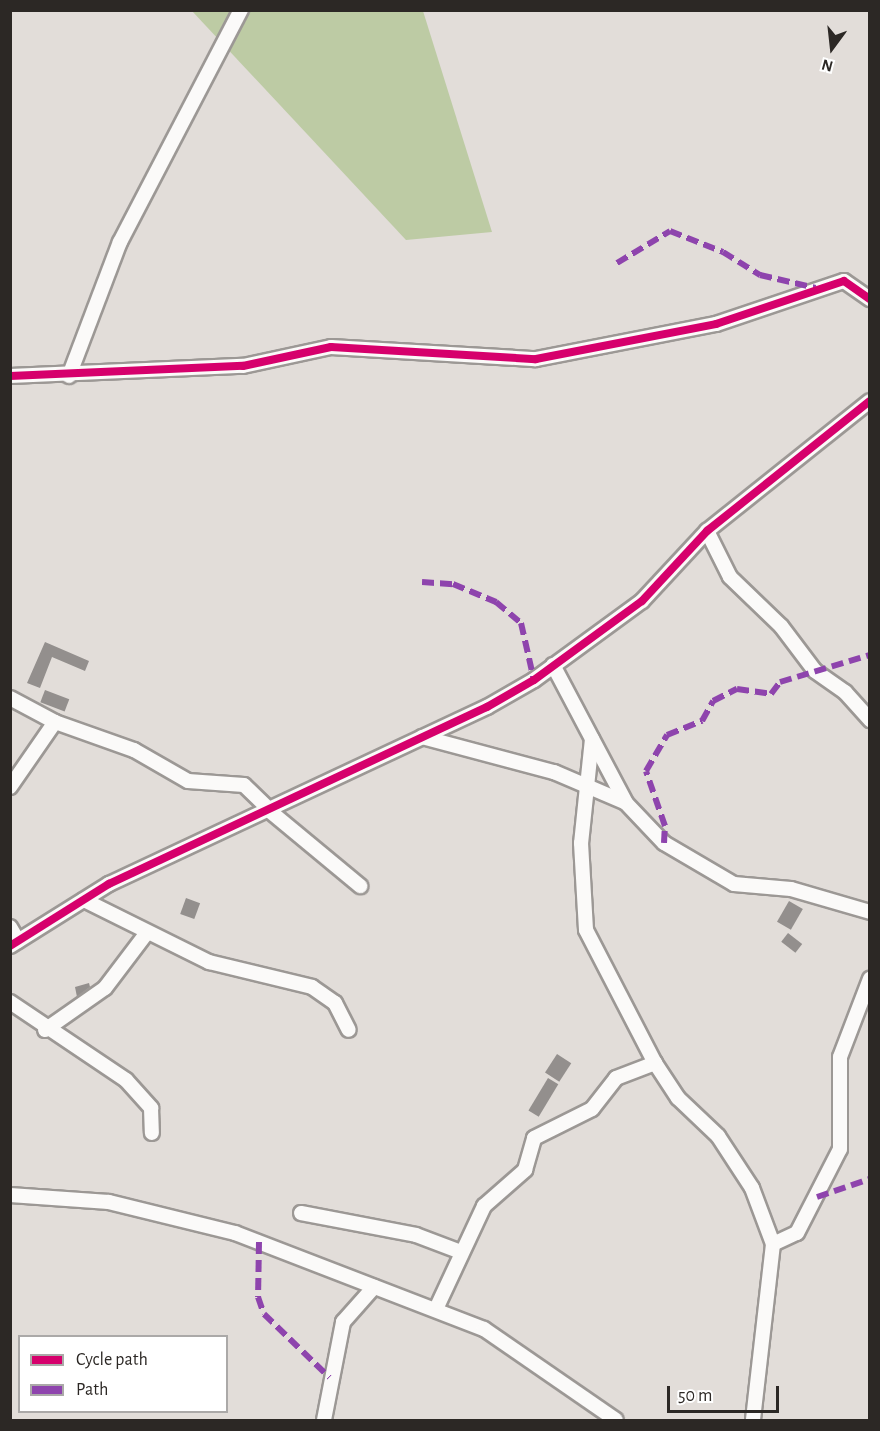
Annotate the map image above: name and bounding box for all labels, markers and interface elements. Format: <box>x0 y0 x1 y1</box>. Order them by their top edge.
north arrow <box>802 18 862 78</box>
text: N <box>820 56 835 75</box>
legend <box>18 1335 228 1413</box>
text: Cycle path <box>76 1351 148 1369</box>
scale bar <box>670 1374 782 1412</box>
text: Path <box>76 1381 108 1399</box>
text: 50 m <box>678 1387 712 1405</box>

